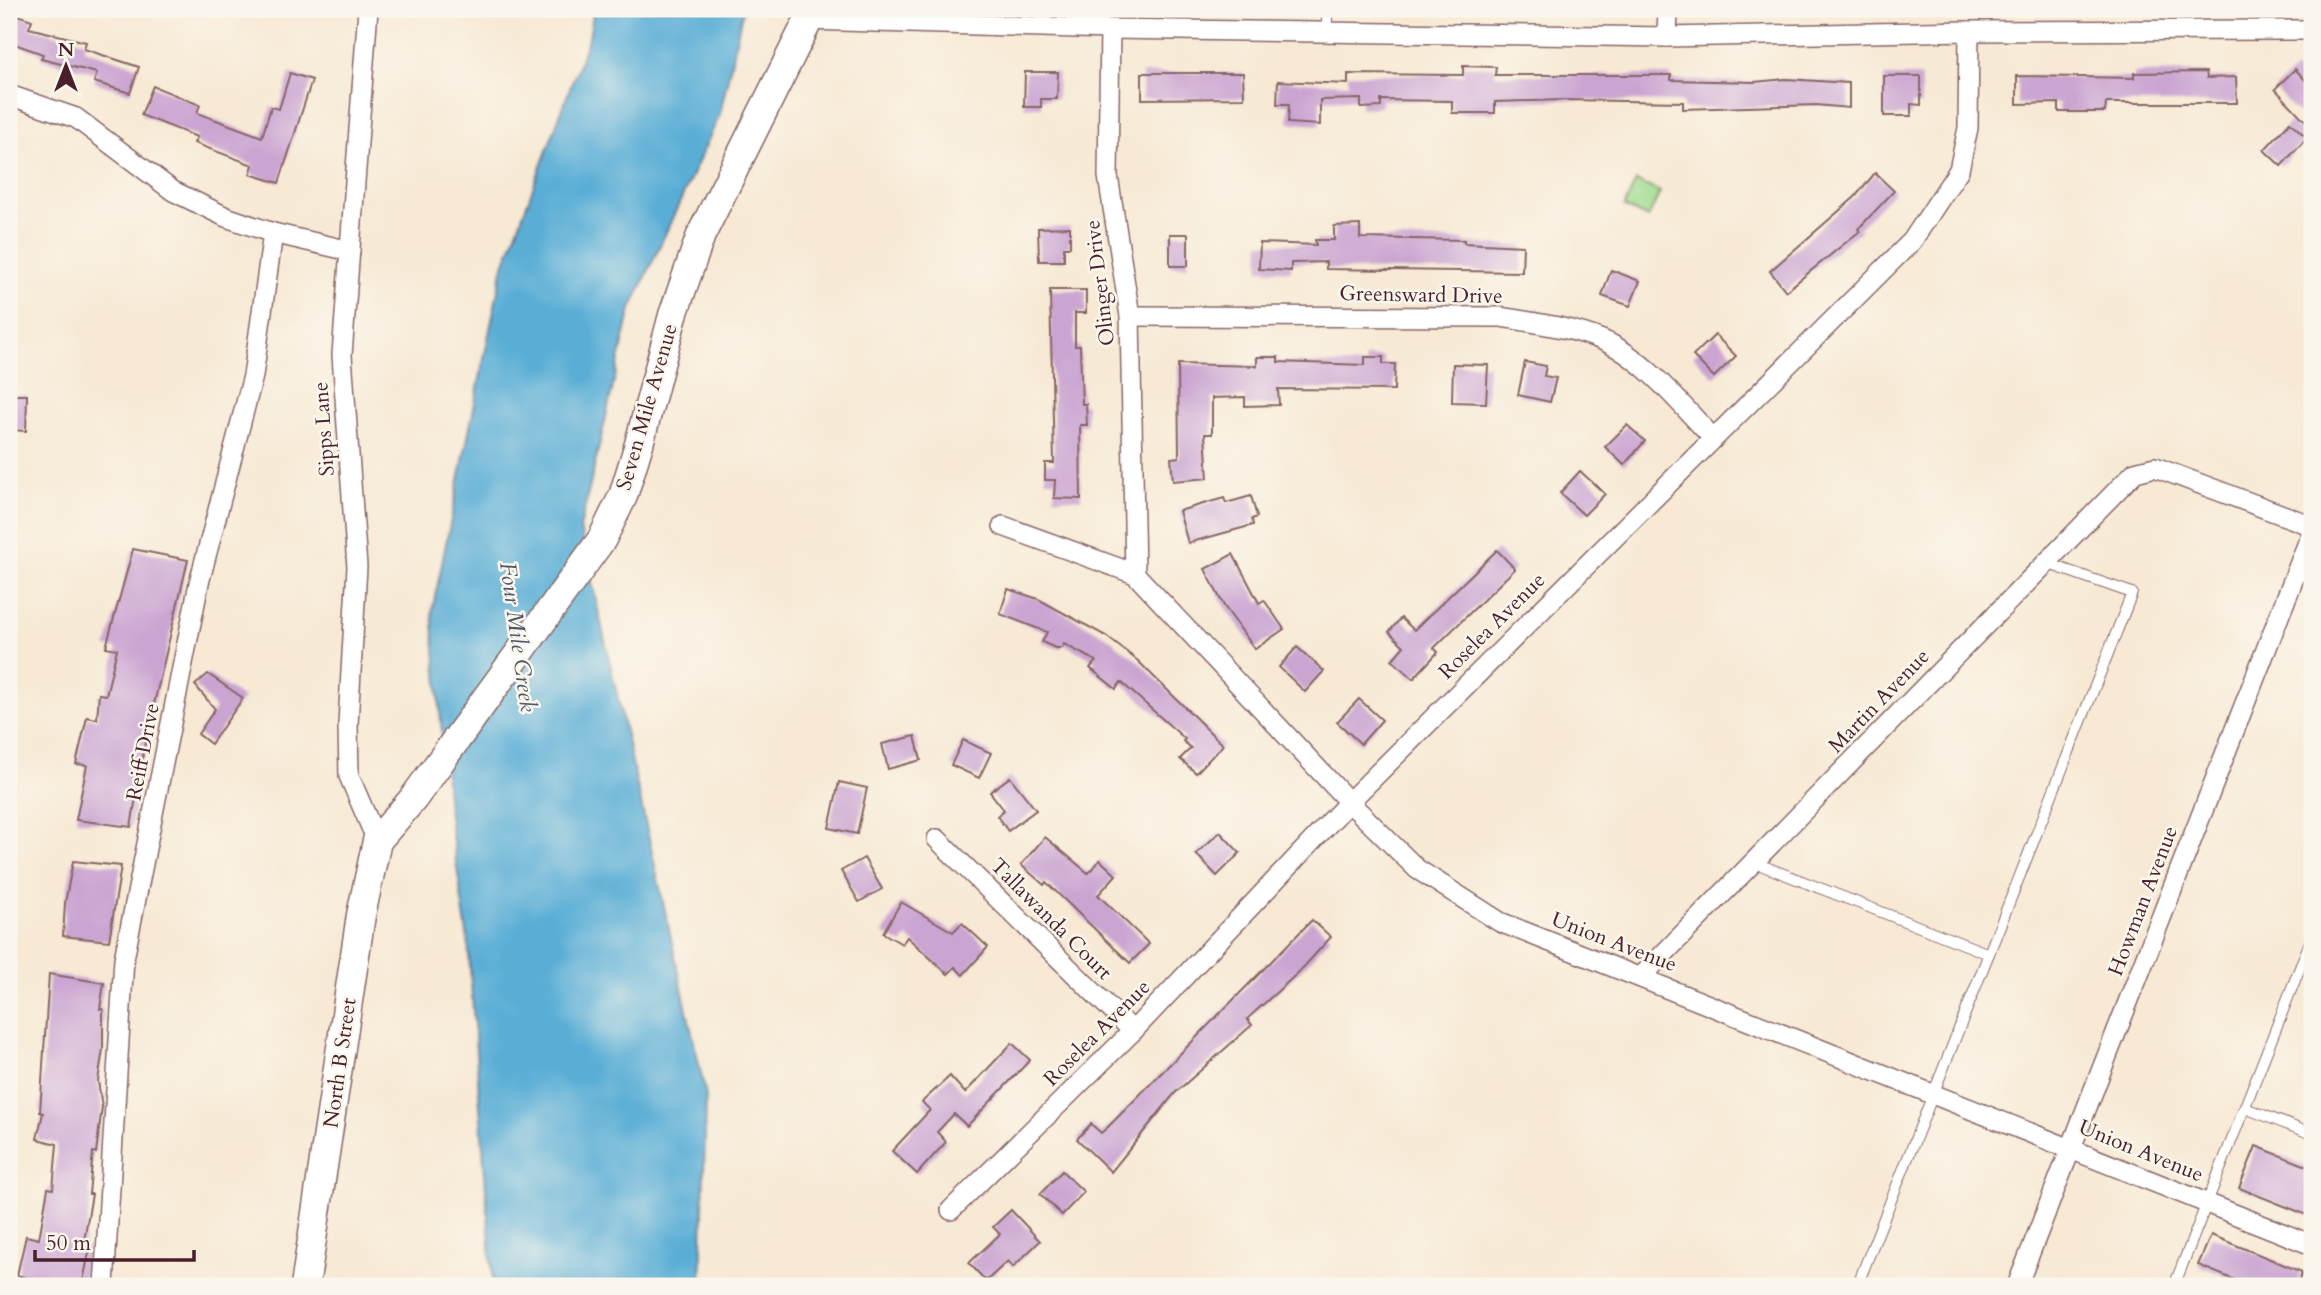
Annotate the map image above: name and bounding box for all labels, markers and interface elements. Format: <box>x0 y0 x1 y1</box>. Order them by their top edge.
north arrow <box>32 32 102 102</box>
text: N <box>58 37 75 63</box>
street label: Olinger Drive <box>1078 218 1122 348</box>
street label: Greensward Drive <box>1339 279 1503 311</box>
street label: Seven Mile Avenue <box>609 320 685 494</box>
street label: Sipps Lane <box>306 381 342 477</box>
water label: Four Mile Creek <box>492 560 544 715</box>
street label: Roselea Avenue <box>1432 566 1552 686</box>
street label: Martin Avenue <box>1822 642 1936 760</box>
street label: Reiff Drive <box>119 701 167 803</box>
street label: Howman Avenue <box>2101 822 2185 980</box>
street label: Tallawanda Court <box>984 852 1119 987</box>
street label: Union Avenue <box>1547 905 1681 979</box>
street label: Roselea Avenue <box>1037 973 1157 1093</box>
street label: North B Street <box>317 996 364 1130</box>
street label: Union Avenue <box>2074 1113 2208 1189</box>
scale bar <box>35 1218 194 1262</box>
text: 50 m <box>46 1229 91 1258</box>

